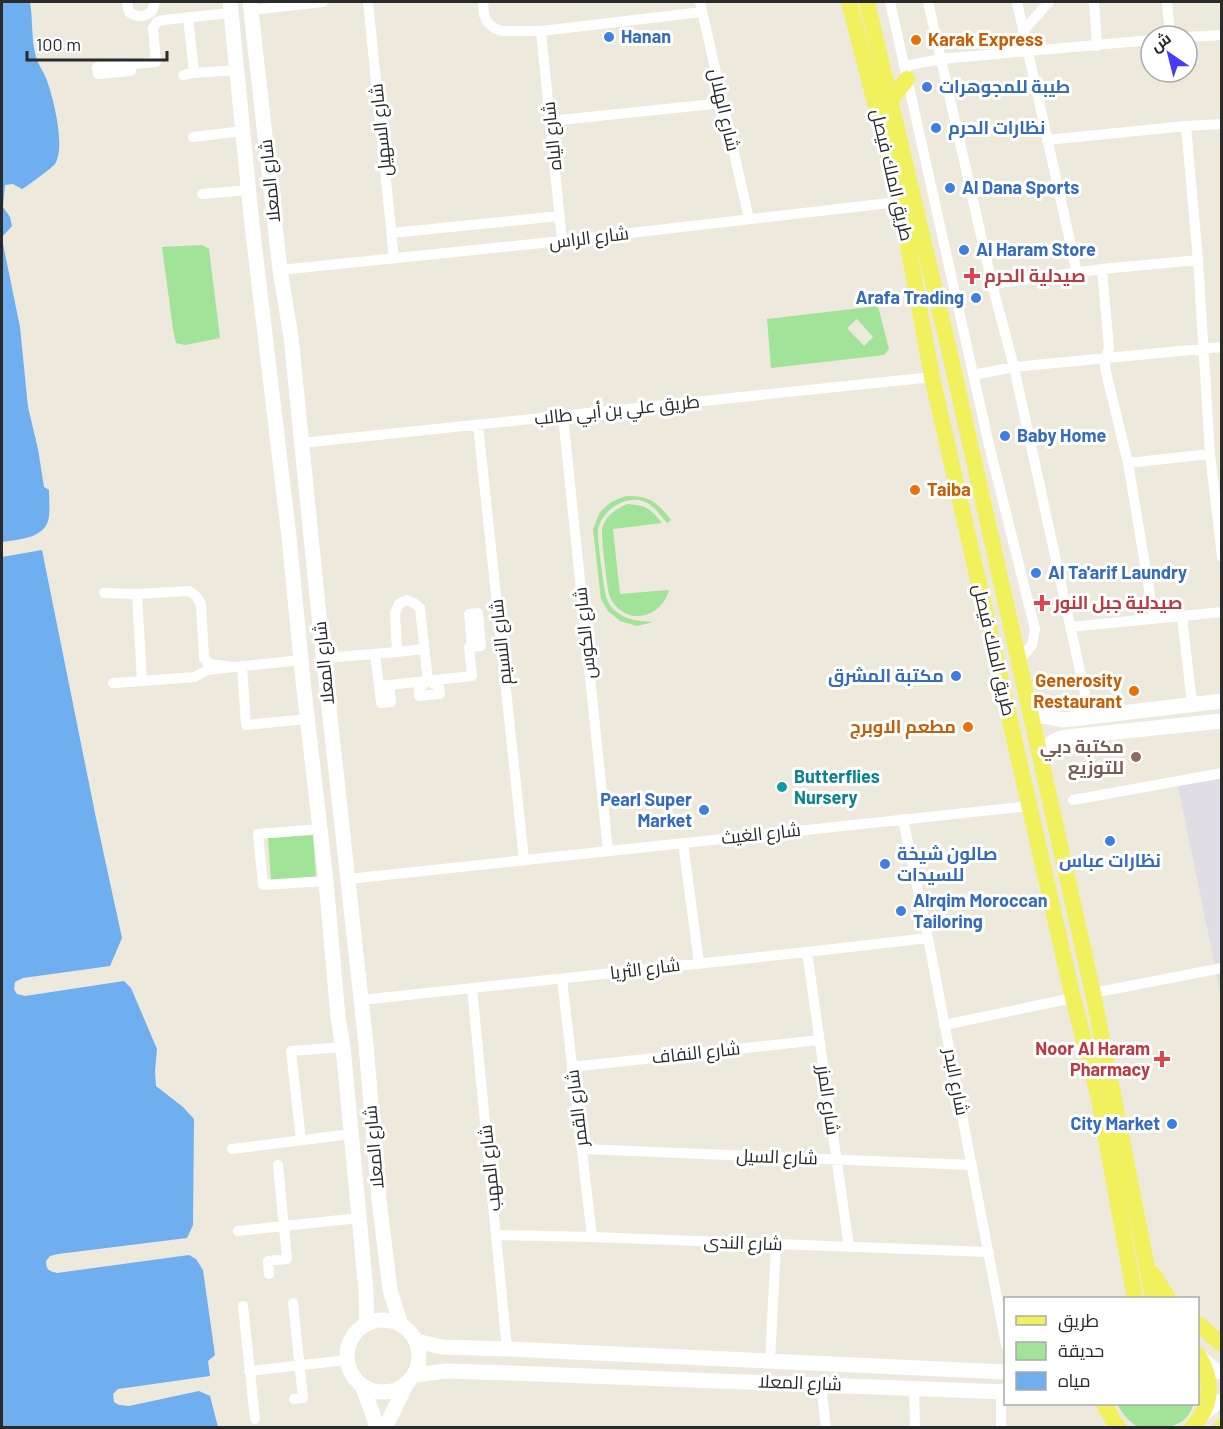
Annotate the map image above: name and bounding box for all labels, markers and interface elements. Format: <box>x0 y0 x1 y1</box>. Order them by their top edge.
scale bar <box>27 24 166 62</box>
north arrow <box>1139 24 1199 84</box>
place label: Hanan <box>621 25 671 47</box>
place label: Karak Express <box>928 28 1043 50</box>
text: ش <box>1146 28 1175 56</box>
marker: Hanan <box>602 30 616 44</box>
text: 100 m <box>36 33 81 55</box>
marker: Karak Express <box>909 33 923 47</box>
street label: شارع الهلال <box>703 66 745 154</box>
place label: طيبة للمجوهرات <box>939 75 1070 98</box>
marker: طيبة للمجوهرات <box>920 80 934 94</box>
street label: شارع السهيل <box>364 82 398 178</box>
street label: شارع الياه <box>536 100 568 172</box>
street label: طريق الملك فيصل <box>865 107 919 243</box>
place label: نظارات الحرم <box>948 116 1045 140</box>
marker: نظارات الحرم <box>929 121 943 135</box>
street label: شارع المعلا <box>254 138 286 224</box>
place label: Al Dana Sports <box>962 176 1079 198</box>
marker: Al Dana Sports <box>943 181 957 195</box>
street label: شارع الراس <box>548 221 630 255</box>
place label: Al Haram Store <box>976 238 1096 260</box>
marker: Al Haram Store <box>957 243 971 257</box>
place label: صيدلية الحرم <box>984 264 1086 288</box>
marker: صيدلية الحرم <box>965 269 979 283</box>
place label: Arafa Trading <box>855 286 964 308</box>
marker: Arafa Trading <box>969 291 983 305</box>
street label: طريق علي بن أبي طالب <box>533 389 701 433</box>
place label: Baby Home <box>1017 424 1106 446</box>
marker: Baby Home <box>998 429 1012 443</box>
place label: Taiba <box>927 478 971 500</box>
marker: Taiba <box>908 483 922 497</box>
place label: Al Ta'arif Laundry <box>1048 561 1187 583</box>
marker: Al Ta'arif Laundry <box>1029 566 1043 580</box>
street label: طريق الملك فيصل <box>967 582 1021 718</box>
street label: شارع الكوس <box>568 586 602 680</box>
place label: صيدلية جبل النور <box>1053 591 1183 614</box>
marker: صيدلية جبل النور <box>1035 596 1049 610</box>
street label: شارع النسيم <box>485 598 517 686</box>
street label: شارع المعلا <box>308 620 340 706</box>
place label: مكتبة المشرق <box>828 664 944 687</box>
marker: مكتبة المشرق <box>949 669 963 683</box>
place label: Generosity Restaurant <box>1033 669 1122 712</box>
marker: Generosity Restaurant <box>1127 684 1141 698</box>
place label: مطعم الاوبرج <box>850 715 956 739</box>
marker: مطعم الاوبرج <box>961 720 975 734</box>
place label: مكتبة دبي للتوزيع <box>1040 735 1124 780</box>
marker: مكتبة دبي للتوزيع <box>1129 750 1143 764</box>
place label: Butterflies Nursery <box>794 765 880 808</box>
marker: Butterflies Nursery <box>775 780 789 794</box>
place label: Pearl Super Market <box>600 788 692 831</box>
marker: Pearl Super Market <box>697 803 711 817</box>
street label: شارع الغيث <box>720 818 802 850</box>
marker: نظارات عباس <box>1103 834 1117 848</box>
place label: صالون شيخة للسيدات <box>897 842 998 885</box>
place label: نظارات عباس <box>1059 849 1161 872</box>
marker: صالون شيخة للسيدات <box>878 857 892 871</box>
place label: Alrqim Moroccan Tailoring <box>913 889 1048 932</box>
marker: Alrqim Moroccan Tailoring <box>894 904 908 918</box>
street label: شارع الثريا <box>609 953 681 985</box>
street label: شارع النفاف <box>651 1036 741 1070</box>
place label: Noor Al Haram Pharmacy <box>1035 1037 1150 1080</box>
street label: شارع البدر <box>938 1045 974 1118</box>
marker: Noor Al Haram Pharmacy <box>1155 1052 1169 1066</box>
street label: شارع المزر <box>811 1062 845 1137</box>
street label: شارع القمر <box>560 1068 594 1149</box>
street label: شارع المعلا <box>358 1104 390 1190</box>
place label: City Market <box>1070 1112 1160 1134</box>
marker: City Market <box>1165 1117 1179 1131</box>
street label: شارع المهب <box>474 1123 506 1213</box>
street label: شارع السيل <box>736 1144 818 1170</box>
street label: شارع الندى <box>703 1230 783 1256</box>
legend <box>1004 1297 1199 1405</box>
text: طريق <box>1058 1309 1099 1333</box>
text: حديقة <box>1058 1339 1104 1361</box>
text: مياه <box>1058 1369 1091 1391</box>
street label: شارع المعلا <box>758 1370 842 1396</box>

